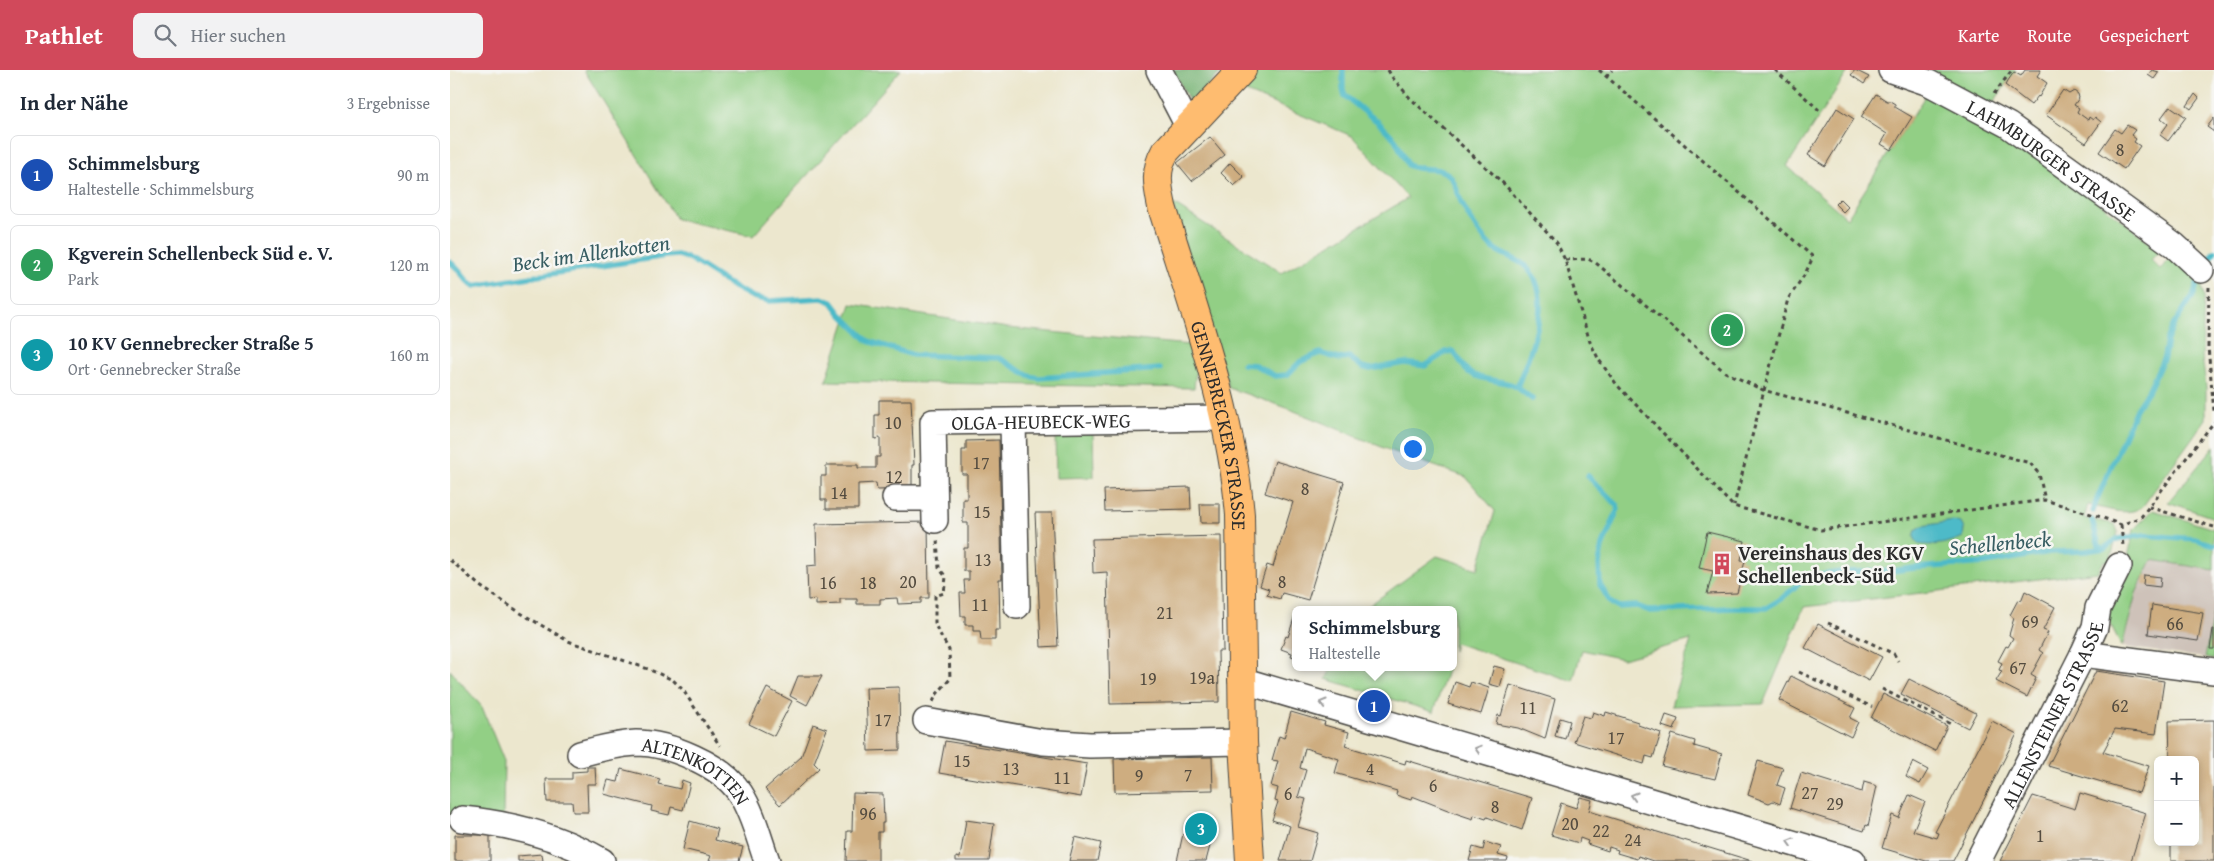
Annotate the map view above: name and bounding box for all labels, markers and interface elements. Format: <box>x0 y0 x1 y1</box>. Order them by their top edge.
search box <box>133 13 483 58</box>
text: Pathlet <box>25 18 103 53</box>
icon: search <box>151 21 179 49</box>
text: Hier suchen <box>191 21 286 49</box>
text: Karte <box>1958 22 1999 49</box>
text: Route <box>2027 22 2072 49</box>
text: Gespeichert <box>2100 22 2189 49</box>
text: In der Nähe <box>20 87 128 118</box>
text: 3 Ergebnisse <box>347 91 430 115</box>
street label: LAHMBURGER STRASSE <box>1962 91 2142 228</box>
house number: 8 <box>2116 136 2124 163</box>
text: Schimmelsburg <box>68 149 200 177</box>
text: 1 <box>33 163 41 187</box>
text: 90 m <box>397 163 429 187</box>
text: Haltestelle · Schimmelsburg <box>68 177 254 201</box>
water label: Beck im Allenkotten <box>509 227 672 280</box>
text: Kgverein Schellenbeck Süd e. V. <box>68 239 333 267</box>
text: 2 <box>33 253 41 277</box>
text: 120 m <box>389 253 429 277</box>
text: Park <box>68 267 99 291</box>
pin: 2 <box>1711 311 1743 349</box>
street label: GENNEBRECKER STRASSE <box>1184 317 1255 531</box>
text: 10 KV Gennebrecker Straße 5 <box>68 329 314 357</box>
text: 3 <box>33 343 41 367</box>
text: 160 m <box>389 343 429 367</box>
text: Ort · Gennebrecker Straße <box>68 357 241 381</box>
street label: OLGA-HEUBECK-WEG <box>951 405 1131 436</box>
house number: 10 <box>884 409 902 436</box>
your location <box>1400 436 1426 462</box>
house number: 17 <box>972 449 990 476</box>
house number: 12 <box>885 463 903 490</box>
house number: 8 <box>1301 475 1309 502</box>
house number: 14 <box>830 479 848 506</box>
house number: 15 <box>973 498 991 525</box>
water label: Schellenbeck <box>1948 523 2053 563</box>
place label: Vereinshaus des KGV Schellenbeck-Süd <box>1738 538 1925 590</box>
house number: 13 <box>974 546 992 573</box>
building icon: Vereinshaus des KGV Schellenbeck-Süd <box>1709 551 1735 577</box>
house number: 20 <box>899 568 917 595</box>
house number: 8 <box>1278 568 1286 595</box>
house number: 16 <box>819 569 837 596</box>
house number: 18 <box>859 569 877 596</box>
house number: 11 <box>971 591 989 618</box>
house number: 21 <box>1156 599 1174 626</box>
popup <box>1292 606 1457 671</box>
house number: 69 <box>2021 608 2039 635</box>
house number: 66 <box>2166 610 2184 637</box>
text: Schimmelsburg <box>1309 613 1440 641</box>
street label: ALLENSTEINER STRASSE <box>1993 620 2110 813</box>
text: Haltestelle <box>1309 641 1381 665</box>
house number: 67 <box>2009 654 2027 681</box>
house number: 19a <box>1189 664 1215 691</box>
house number: 19 <box>1139 665 1157 692</box>
pin: 1 <box>1358 687 1390 725</box>
house number: 62 <box>2111 692 2129 719</box>
house number: 11 <box>1519 694 1537 721</box>
one-way arrow <box>1319 699 1327 709</box>
house number: 17 <box>874 706 892 733</box>
house number: 17 <box>1607 724 1625 751</box>
street label: ALTENKOTTEN <box>640 729 758 810</box>
one-way arrow <box>1475 745 1483 755</box>
house number: 15 <box>953 747 971 774</box>
house number: 13 <box>1002 755 1020 782</box>
house number: 4 <box>1366 755 1374 782</box>
map controls <box>2154 756 2199 846</box>
button: + <box>2154 756 2199 801</box>
house number: 7 <box>1184 761 1192 788</box>
house number: 9 <box>1135 762 1143 789</box>
house number: 11 <box>1053 764 1071 791</box>
house number: 6 <box>1429 772 1437 799</box>
house number: 27 <box>1801 779 1819 806</box>
house number: 6 <box>1284 780 1292 807</box>
house number: 29 <box>1826 790 1844 817</box>
one-way arrow <box>1631 791 1639 801</box>
house number: 8 <box>1491 793 1499 820</box>
house number: 96 <box>859 800 877 827</box>
button: − <box>2154 801 2199 846</box>
pin: 3 <box>1185 810 1217 848</box>
house number: 20 <box>1561 810 1579 837</box>
house number: 22 <box>1592 817 1610 844</box>
house number: 1 <box>2036 822 2044 849</box>
house number: 24 <box>1624 826 1642 853</box>
one-way arrow <box>1786 838 1795 848</box>

